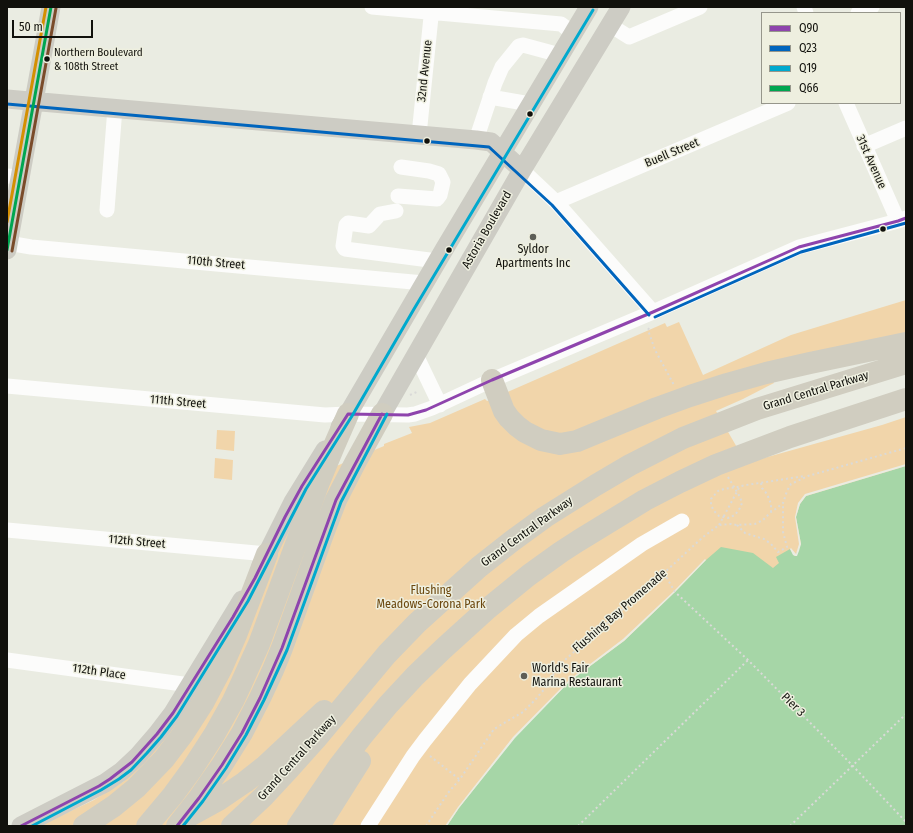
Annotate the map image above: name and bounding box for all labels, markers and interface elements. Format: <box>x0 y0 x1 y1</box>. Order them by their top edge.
scale bar <box>14 12 95 38</box>
legend <box>761 12 901 104</box>
text: 50 m <box>19 20 43 34</box>
text: Q90 <box>799 21 819 35</box>
street label: 32nd Avenue <box>415 39 435 103</box>
text: Q23 <box>799 41 817 55</box>
place label: Northern Boulevard & 108th Street <box>54 46 143 72</box>
marker: Northern Boulevard & 108th Street <box>42 54 52 64</box>
text: Q19 <box>799 61 817 75</box>
text: Q66 <box>799 81 818 95</box>
unlabelled marker <box>525 109 535 119</box>
street label: 31st Avenue <box>853 133 889 191</box>
street label: Buell Street <box>643 135 701 171</box>
unlabelled marker <box>422 136 432 146</box>
street label: Astoria Boulevard <box>459 189 515 271</box>
unlabelled marker <box>878 224 888 234</box>
marker: Syldor Apartments Inc <box>528 232 538 242</box>
place label: Syldor Apartments Inc <box>496 243 570 271</box>
unlabelled marker <box>444 245 454 255</box>
street label: 110th Street <box>186 253 246 273</box>
street label: Grand Central Parkway <box>761 368 871 414</box>
street label: 111th Street <box>149 392 207 412</box>
street label: Grand Central Parkway <box>478 494 576 570</box>
street label: 112th Street <box>108 532 166 552</box>
street label: Flushing Bay Promenade <box>570 566 670 656</box>
park label: Flushing Meadows-Corona Park <box>377 584 485 612</box>
street label: 112th Place <box>71 661 127 683</box>
place label: World's Fair Marina Restaurant <box>532 662 622 690</box>
marker: World's Fair Marina Restaurant <box>519 671 529 681</box>
street label: Pier 3 <box>778 690 808 720</box>
street label: Grand Central Parkway <box>255 712 339 804</box>

